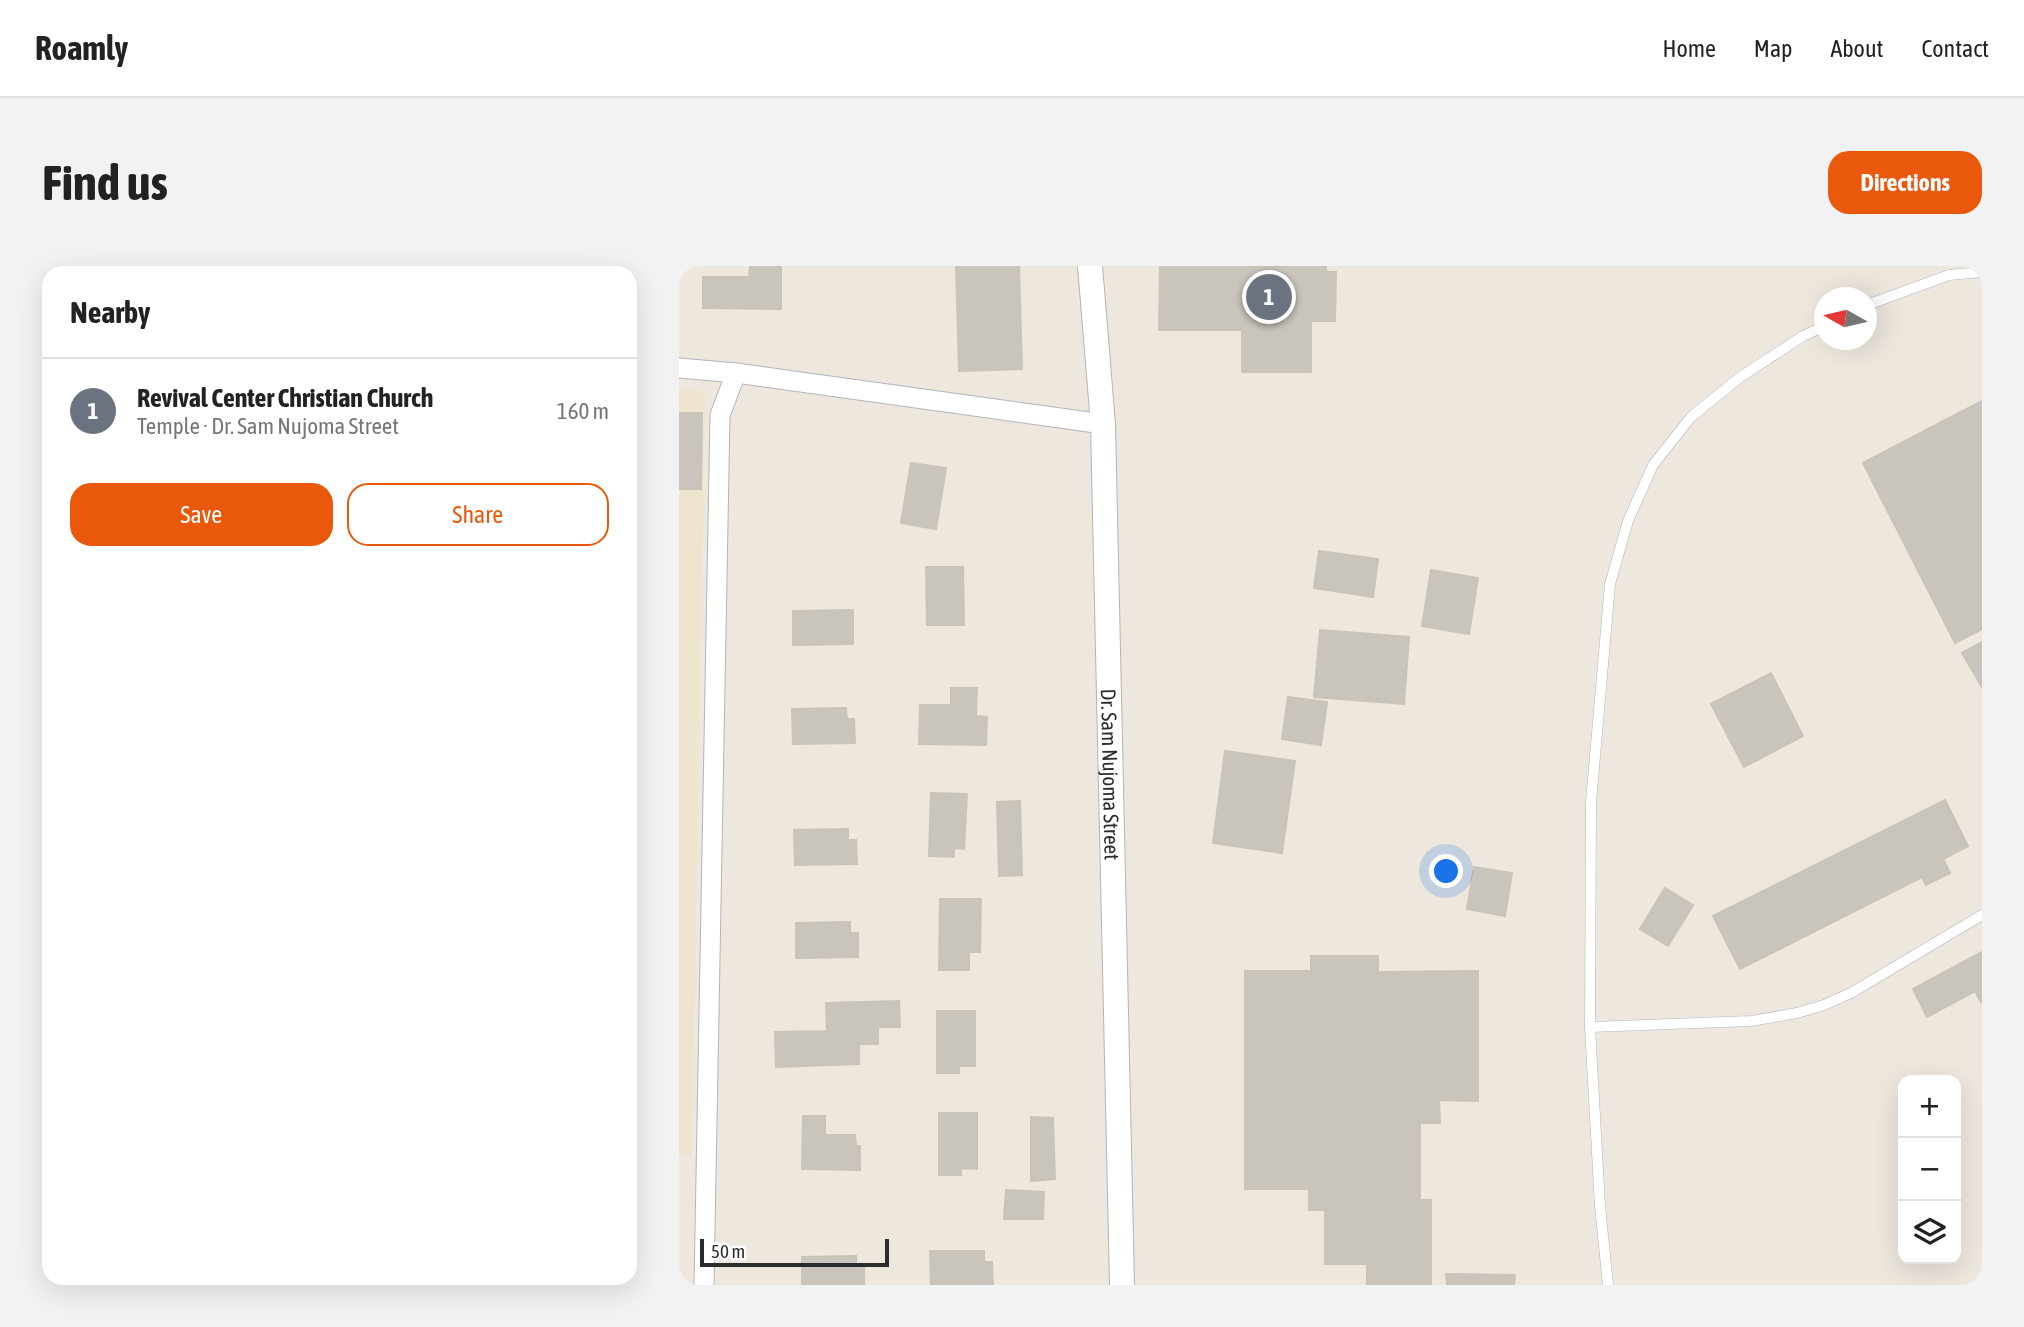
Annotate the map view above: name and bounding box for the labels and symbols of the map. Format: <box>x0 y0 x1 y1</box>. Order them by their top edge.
pin: 1 <box>1246 271 1292 323</box>
north arrow <box>1814 287 1877 350</box>
street label: Dr. Sam Nujoma Street <box>1097 688 1125 860</box>
your location <box>1429 854 1463 888</box>
scale bar <box>700 1236 889 1268</box>

